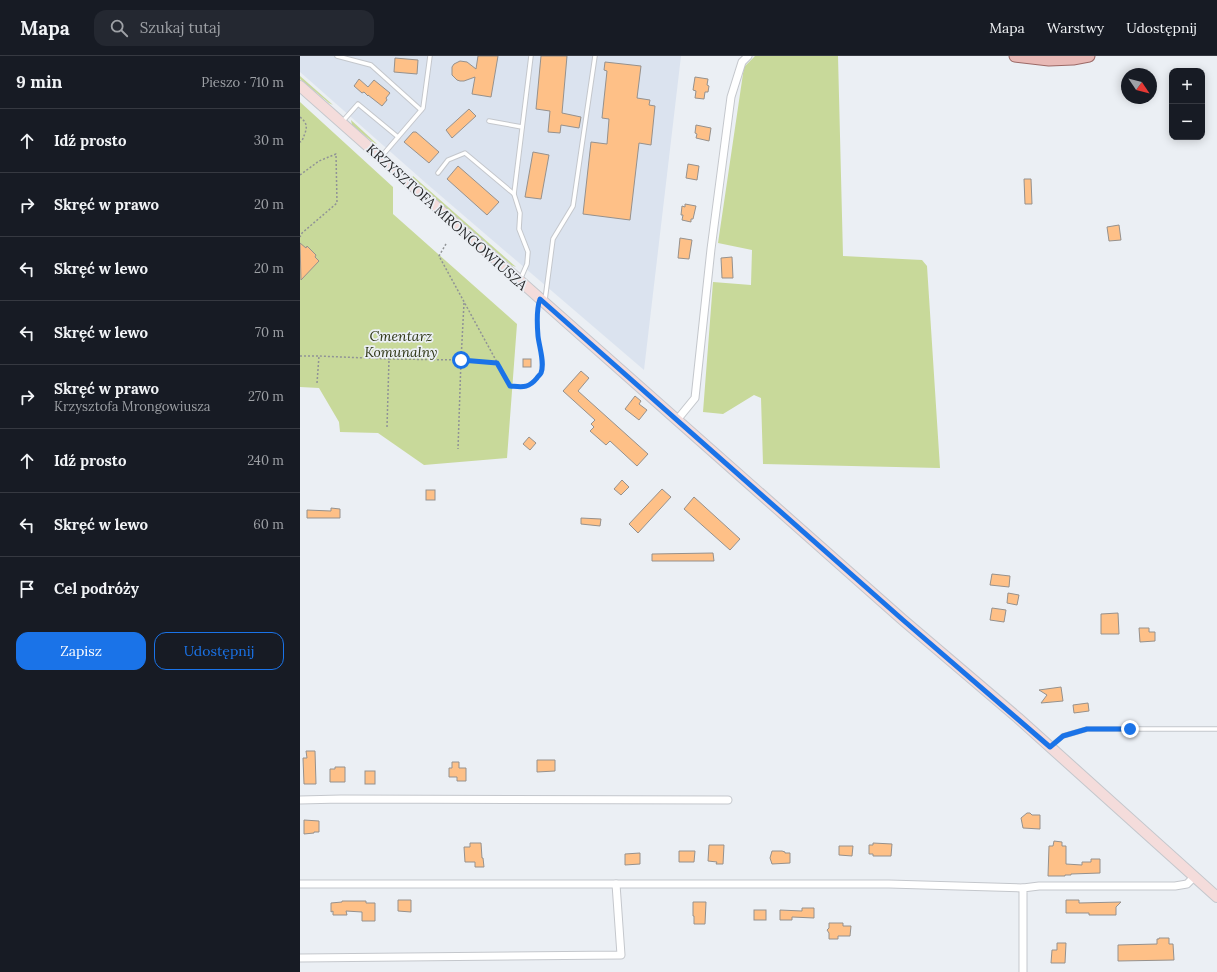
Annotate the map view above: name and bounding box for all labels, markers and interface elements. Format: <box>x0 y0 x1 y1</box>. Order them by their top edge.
search box <box>94 10 374 46</box>
text: Mapa <box>20 16 70 40</box>
icon: search <box>108 17 130 39</box>
text: Szukaj tutaj <box>140 18 221 37</box>
text: Mapa <box>989 19 1025 37</box>
text: Warstwy <box>1047 19 1104 37</box>
text: Udostępnij <box>1126 19 1197 37</box>
north arrow <box>1121 68 1157 104</box>
map controls <box>1169 68 1205 140</box>
button: + <box>1169 68 1205 104</box>
text: 9 min <box>16 71 62 93</box>
text: Pieszo · 710 m <box>201 74 284 91</box>
button: − <box>1169 104 1205 140</box>
icon: ahead <box>16 130 38 152</box>
text: Idź prosto <box>54 131 127 150</box>
text: 30 m <box>254 132 284 149</box>
street label: KRZYSZTOFA MRONGOWIUSZA <box>363 140 532 294</box>
icon: right <box>16 194 38 216</box>
text: Skręć w prawo <box>54 195 159 214</box>
text: 20 m <box>254 196 284 213</box>
icon: left <box>16 258 38 280</box>
text: Skręć w lewo <box>54 259 148 278</box>
text: 20 m <box>254 260 284 277</box>
icon: left <box>16 322 38 344</box>
text: Skręć w lewo <box>54 323 148 342</box>
text: 70 m <box>255 324 284 341</box>
park label: Cmentarz Komunalny <box>365 327 437 361</box>
route start <box>452 351 470 369</box>
text: Skręć w prawo <box>54 379 159 398</box>
icon: right <box>16 386 38 408</box>
text: 270 m <box>248 388 284 405</box>
text: Krzysztofa Mrongowiusza <box>54 398 211 415</box>
icon: ahead <box>16 450 38 472</box>
text: Idź prosto <box>54 451 127 470</box>
text: 240 m <box>247 452 284 469</box>
icon: left <box>16 514 38 536</box>
text: Skręć w lewo <box>54 515 148 534</box>
text: 60 m <box>253 516 284 533</box>
icon: arrive <box>16 578 38 600</box>
text: Cel podróży <box>54 579 139 598</box>
button: Zapisz <box>16 632 146 670</box>
button: Udostępnij <box>154 632 284 670</box>
route end <box>1121 720 1139 738</box>

